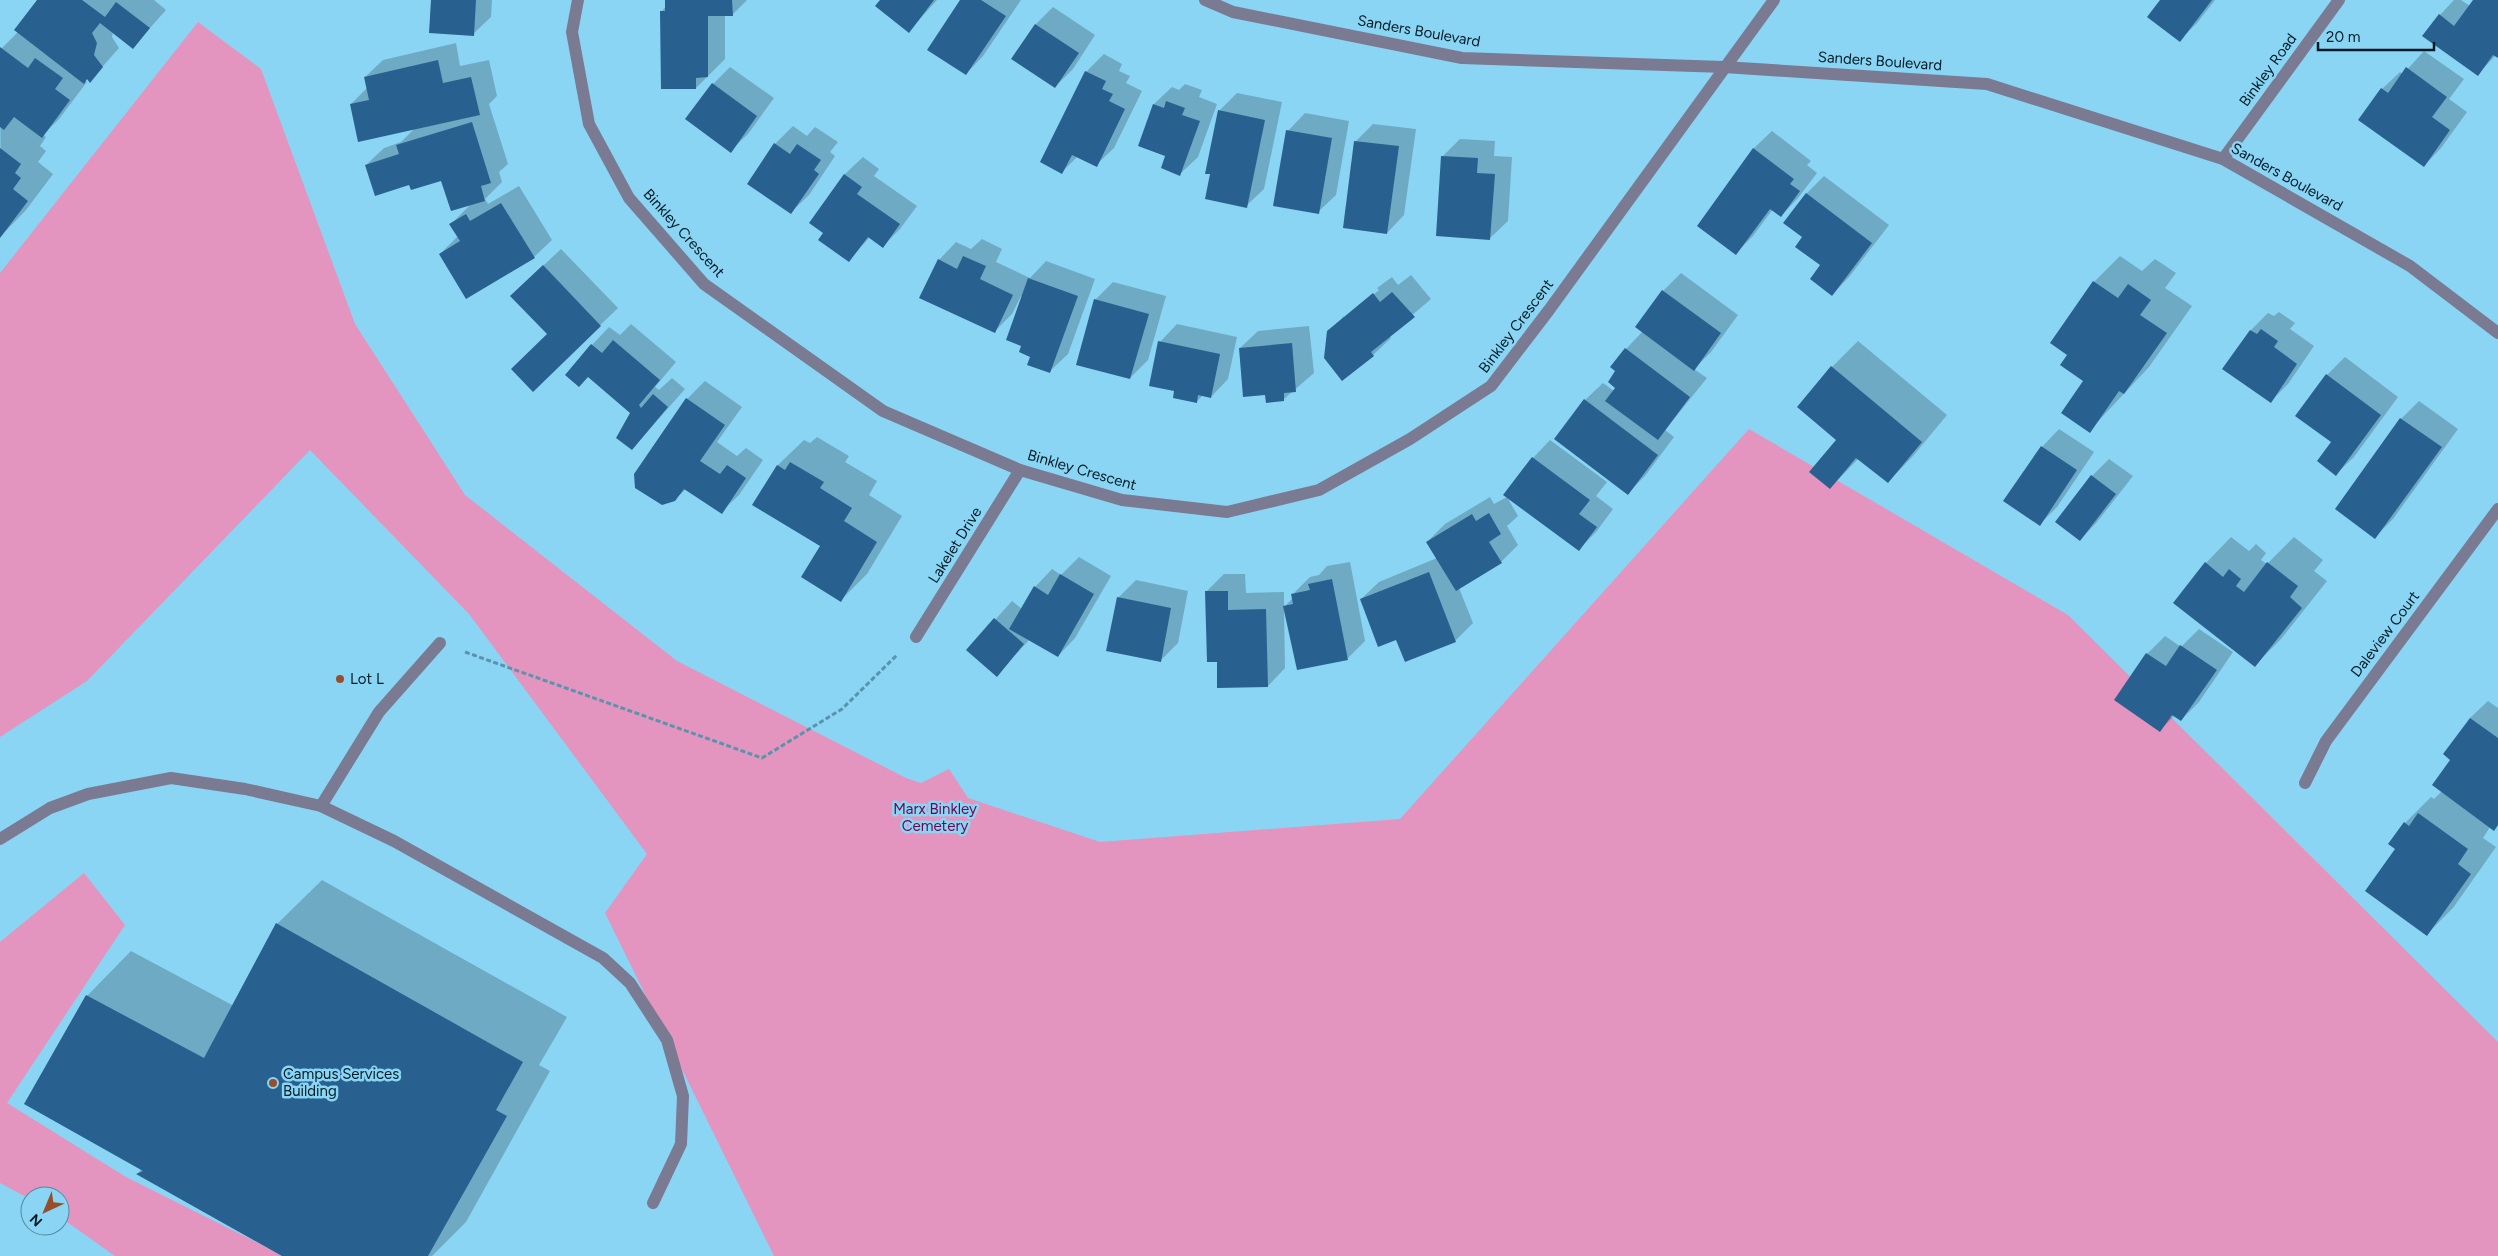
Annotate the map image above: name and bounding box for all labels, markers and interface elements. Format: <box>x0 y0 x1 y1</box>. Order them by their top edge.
street label: Sanders Boulevard <box>1356 11 1482 51</box>
scale bar <box>2318 20 2434 52</box>
text: 20 m <box>2326 28 2360 46</box>
street label: Binkley Road <box>2236 30 2300 110</box>
street label: Sanders Boulevard <box>1817 48 1943 74</box>
street label: Sanders Boulevard <box>2228 139 2346 215</box>
street label: Binkley Crescent <box>640 185 729 281</box>
street label: Binkley Crescent <box>1475 275 1557 376</box>
street label: Binkley Crescent <box>1025 446 1139 494</box>
street label: Lakelet Drive <box>924 504 986 586</box>
street label: Daleview Court <box>2347 587 2423 680</box>
place label: Lot L <box>350 670 384 688</box>
marker: Lot L <box>334 673 346 685</box>
park label: Marx Binkley Cemetery <box>893 800 977 835</box>
place label: Campus Services Building <box>283 1065 399 1100</box>
marker: Campus Services Building <box>267 1077 279 1089</box>
north arrow <box>20 1186 70 1236</box>
text: N <box>27 1210 46 1230</box>

